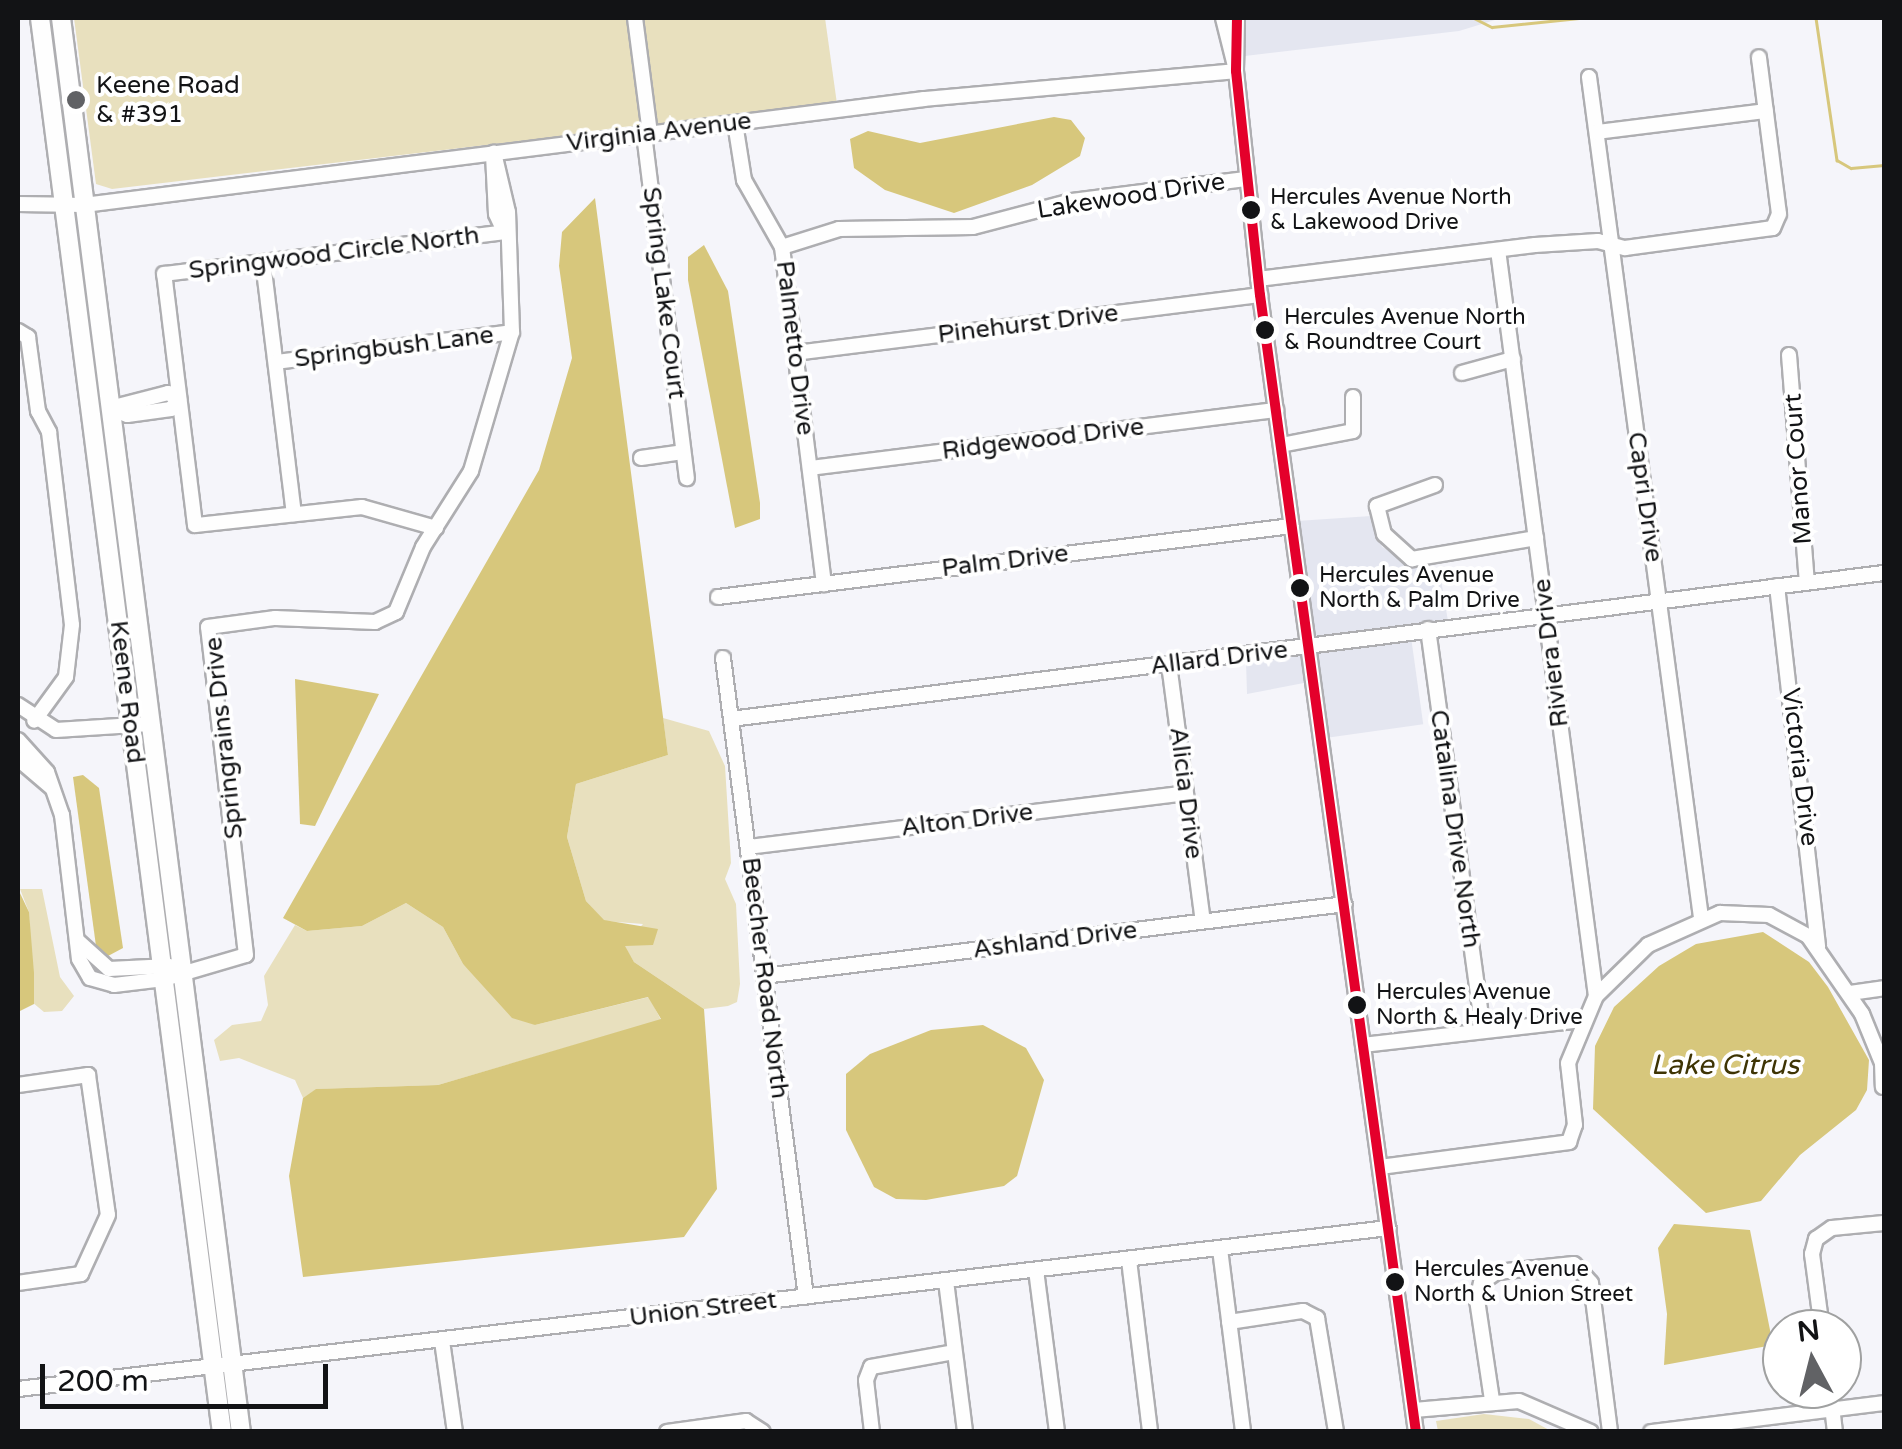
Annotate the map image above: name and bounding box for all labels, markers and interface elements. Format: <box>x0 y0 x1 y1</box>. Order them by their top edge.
place label: Keene Road & #391 <box>96 71 240 130</box>
marker: Keene Road & #391 <box>65 89 87 111</box>
street label: Virginia Avenue <box>565 106 753 158</box>
street label: Lakewood Drive <box>1035 166 1227 226</box>
place label: Hercules Avenue North & Lakewood Drive <box>1270 184 1512 235</box>
street label: Spring Lake Court <box>636 185 692 401</box>
marker: Hercules Avenue North & Lakewood Drive <box>1241 200 1261 220</box>
street label: Springwood Circle North <box>187 220 481 286</box>
street label: Palmetto Drive <box>769 259 821 437</box>
street label: Pinehurst Drive <box>936 298 1120 350</box>
place label: Hercules Avenue North & Roundtree Court <box>1284 304 1526 356</box>
street label: Springbush Lane <box>293 320 495 374</box>
marker: Hercules Avenue North & Roundtree Court <box>1255 320 1275 340</box>
street label: Manor Court <box>1778 393 1818 545</box>
street label: Ridgewood Drive <box>940 412 1146 466</box>
street label: Capri Drive <box>1621 430 1669 564</box>
street label: Palm Drive <box>940 538 1070 584</box>
place label: Hercules Avenue North & Palm Drive <box>1319 562 1520 614</box>
street label: Riviera Drive <box>1527 577 1575 729</box>
marker: Hercules Avenue North & Palm Drive <box>1290 578 1310 598</box>
street label: Keene Road <box>103 619 151 765</box>
street label: Allard Drive <box>1149 635 1289 681</box>
street label: Springrains Drive <box>198 636 250 840</box>
street label: Victoria Drive <box>1775 686 1825 848</box>
street label: Catalina Drive North <box>1423 708 1487 950</box>
street label: Alicia Drive <box>1163 725 1209 861</box>
street label: Alton Drive <box>899 797 1035 843</box>
street label: Beecher Road North <box>735 856 795 1100</box>
street label: Ashland Drive <box>971 915 1139 965</box>
place label: Hercules Avenue North & Healy Drive <box>1376 979 1583 1030</box>
marker: Hercules Avenue North & Healy Drive <box>1347 995 1367 1015</box>
water label: Lake Citrus <box>1651 1048 1799 1082</box>
place label: Hercules Avenue North & Union Street <box>1414 1256 1633 1308</box>
marker: Hercules Avenue North & Union Street <box>1385 1272 1405 1292</box>
street label: Union Street <box>628 1285 778 1333</box>
north arrow <box>1762 1309 1862 1409</box>
text: N <box>1795 1313 1822 1349</box>
scale bar <box>45 1344 332 1406</box>
text: 200 m <box>57 1363 149 1400</box>

